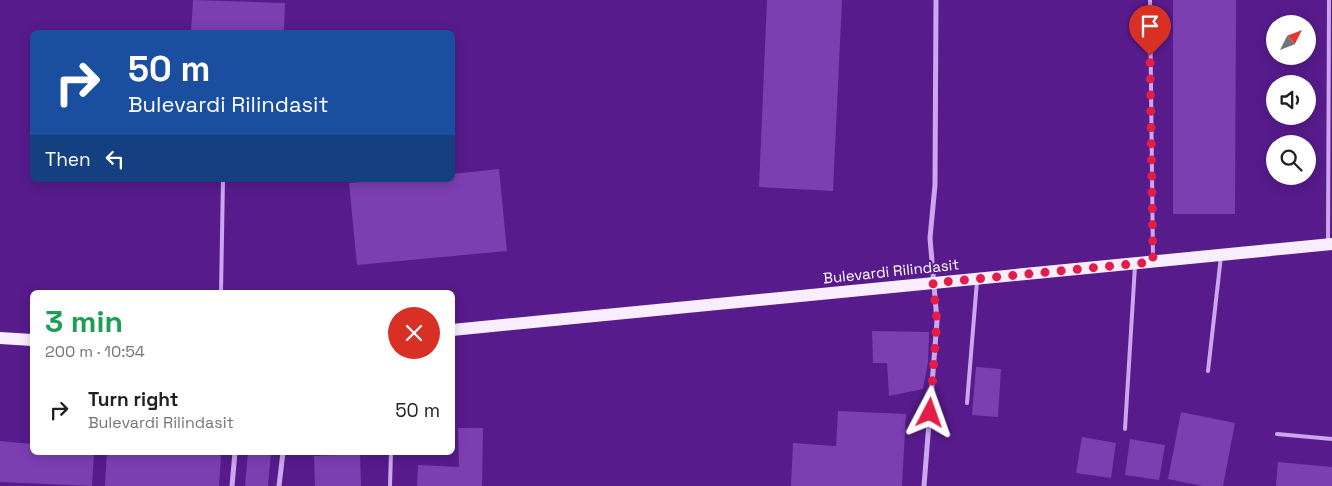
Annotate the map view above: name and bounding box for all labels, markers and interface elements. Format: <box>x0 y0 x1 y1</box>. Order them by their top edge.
pin <box>1129 5 1171 56</box>
icon: arrive <box>1136 12 1164 40</box>
north arrow <box>1266 15 1316 65</box>
map controls <box>1266 15 1316 185</box>
text: 50 m <box>128 47 210 91</box>
icon: right <box>45 50 110 115</box>
button: sound <box>1266 75 1316 125</box>
text: Bulevardi Rilindasit <box>128 90 329 118</box>
button: search <box>1266 135 1316 185</box>
icon: left <box>101 145 129 173</box>
text: Then <box>45 147 91 172</box>
street label: Bulevardi Rilindasit <box>822 254 960 288</box>
text: 3 min <box>45 302 123 341</box>
button: close <box>388 307 440 359</box>
text: 200 m · 10:54 <box>45 341 145 362</box>
position arrow <box>903 386 955 438</box>
text: Turn right <box>88 387 178 412</box>
icon: right <box>45 396 73 424</box>
text: 50 m <box>395 398 440 423</box>
text: Bulevardi Rilindasit <box>88 412 234 433</box>

